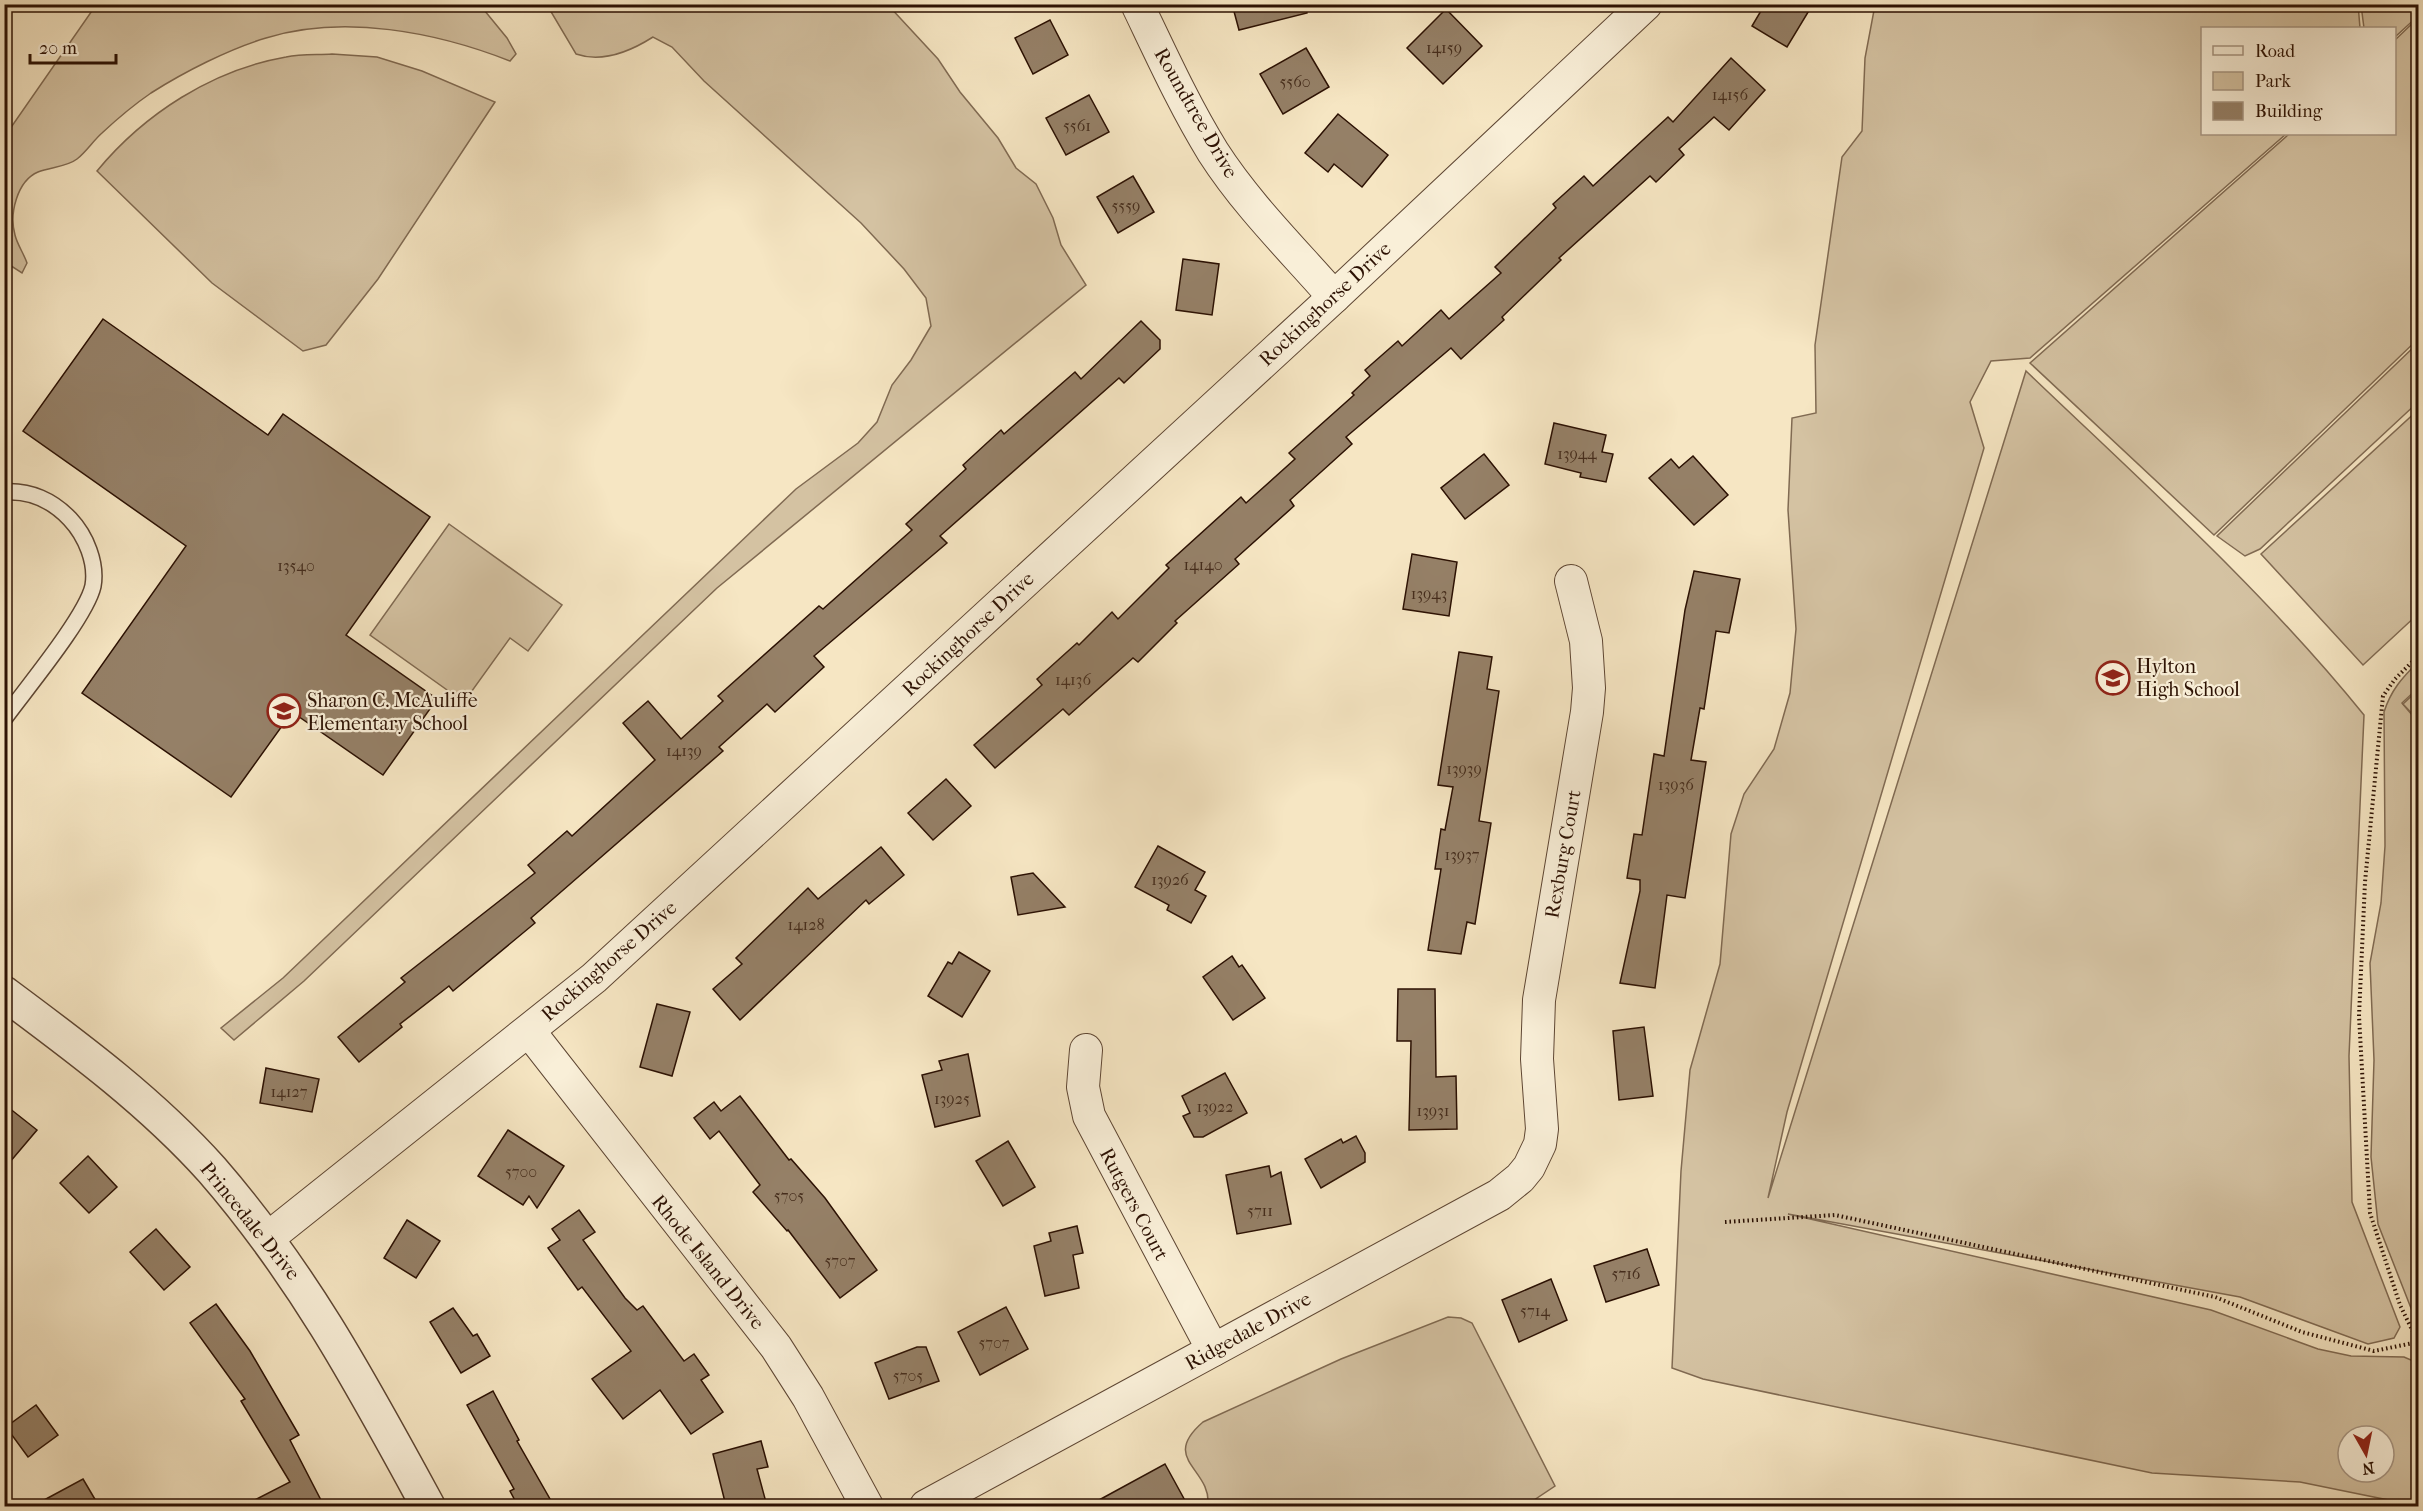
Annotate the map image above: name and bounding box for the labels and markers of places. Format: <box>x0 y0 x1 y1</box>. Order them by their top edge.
place label: Hylton High School <box>2136 655 2240 701</box>
school or university icon: Hylton High School <box>2095 660 2131 696</box>
place label: Sharon C. McAuliffe Elementary School <box>307 689 478 735</box>
school or university icon: Sharon C. McAuliffe Elementary School <box>266 693 302 729</box>

